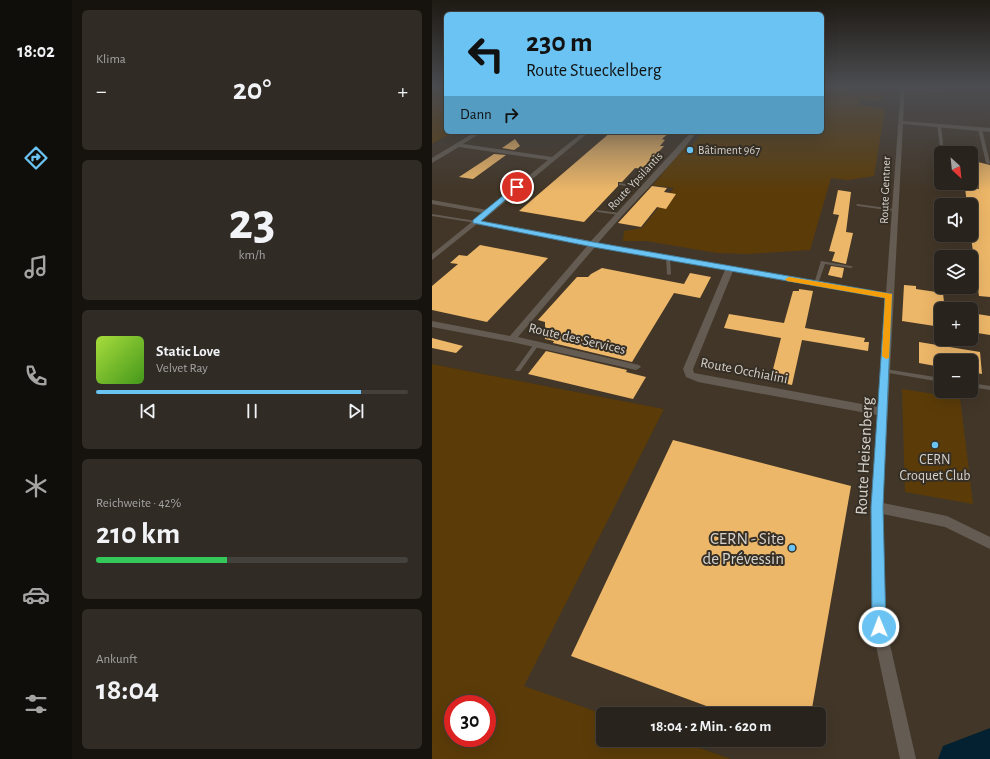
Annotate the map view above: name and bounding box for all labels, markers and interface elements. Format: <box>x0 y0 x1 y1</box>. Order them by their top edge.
icon: left <box>460 28 512 80</box>
text: 230 m <box>526 29 593 57</box>
text: 18:02 <box>17 43 55 61</box>
text: Klima <box>96 53 126 66</box>
text: Route Stueckelberg <box>526 62 662 80</box>
text: 20° <box>233 75 271 105</box>
text: − <box>96 80 107 102</box>
text: + <box>397 80 408 102</box>
icon: right <box>500 104 522 126</box>
text: Dann <box>460 107 492 122</box>
icon: directions <box>22 144 50 172</box>
place label: Bâtiment 967 <box>698 144 760 156</box>
marker: Bâtiment 967 <box>685 145 695 155</box>
north arrow <box>934 146 978 190</box>
map controls <box>934 146 978 398</box>
street label: Route Ypsilantis <box>605 150 665 212</box>
street label: Route Gentner <box>878 156 892 224</box>
pin <box>500 170 534 204</box>
icon: arrive <box>506 176 528 198</box>
text: 23 <box>229 196 275 248</box>
button: sound <box>934 198 978 242</box>
text: km/h <box>239 249 265 262</box>
button: layers <box>934 250 978 294</box>
icon: music <box>22 253 50 281</box>
button: + <box>934 302 978 346</box>
street label: Route des Services <box>527 321 627 357</box>
text: Static Love <box>156 344 220 359</box>
button: − <box>934 354 978 398</box>
street label: Route Occhialini <box>699 356 789 386</box>
icon: phone <box>22 362 50 390</box>
text: Velvet Ray <box>156 362 208 375</box>
street label: Route Heisenberg <box>852 396 876 515</box>
icon: previous <box>137 400 159 422</box>
icon: pause <box>241 400 263 422</box>
icon: next <box>345 400 367 422</box>
marker: CERN Croquet Club <box>930 440 940 450</box>
place label: CERN Croquet Club <box>900 453 970 483</box>
icon: climate <box>22 472 50 500</box>
text: Reichweite · 42% <box>96 497 181 510</box>
text: 210 km <box>96 519 180 549</box>
place label: CERN - Site de Prévessin <box>702 530 784 567</box>
marker: CERN - Site de Prévessin <box>787 543 797 553</box>
icon: car <box>22 581 50 609</box>
position arrow <box>858 606 900 648</box>
text: Ankunft <box>96 653 137 666</box>
text: 18:04 <box>96 675 159 705</box>
icon: filters <box>22 690 50 718</box>
speed limit sign: 30 <box>444 695 496 747</box>
text: 18:04 · 2 Min. · 620 m <box>651 719 771 734</box>

